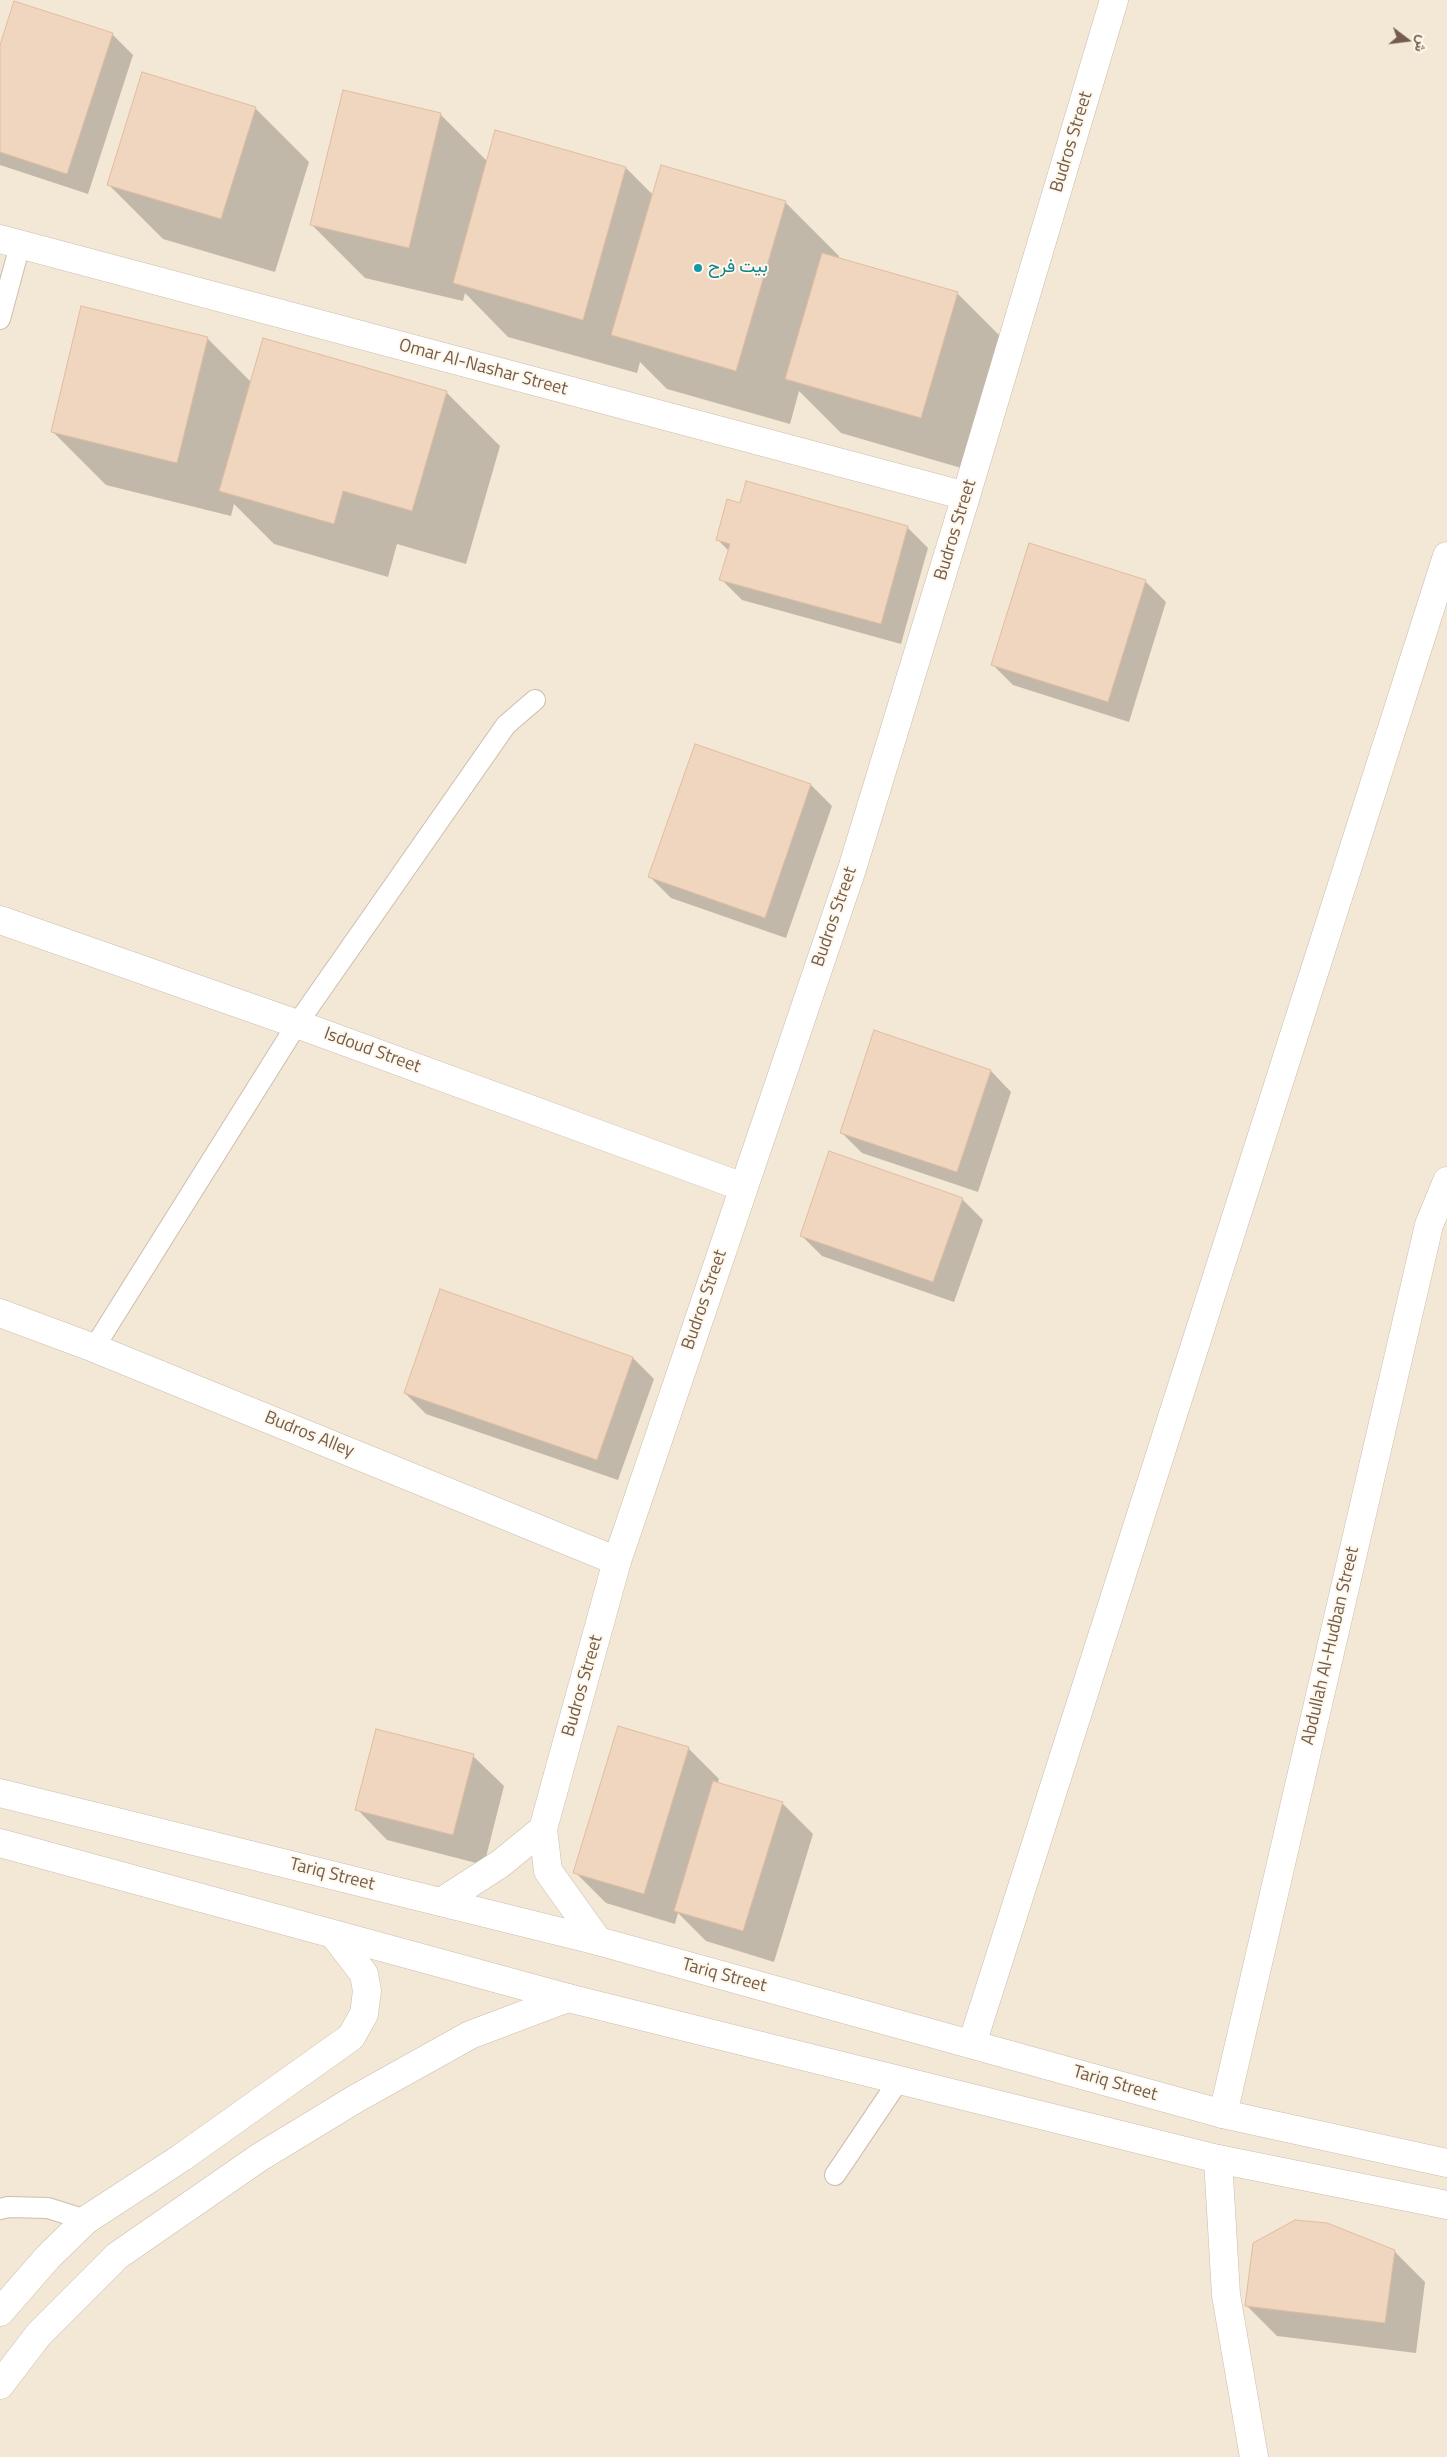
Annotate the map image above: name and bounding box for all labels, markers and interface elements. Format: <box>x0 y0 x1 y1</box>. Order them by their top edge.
north arrow <box>1382 15 1432 65</box>
text: ش <box>1410 33 1434 55</box>
street label: Budros Street <box>1046 89 1098 195</box>
place label: بيت فرح <box>708 257 768 279</box>
marker: بيت فرح <box>692 262 704 274</box>
street label: Omar Al-Nashar Street <box>396 335 570 401</box>
street label: Budros Street <box>930 477 982 583</box>
street label: Budros Street <box>808 864 862 970</box>
street label: Isdoud Street <box>321 1024 423 1078</box>
street label: Budros Street <box>678 1247 732 1353</box>
street label: Budros Alley <box>261 1407 357 1463</box>
street label: Abdullah Al-Hudban Street <box>1298 1545 1364 1747</box>
street label: Budros Street <box>558 1633 608 1739</box>
street label: Tariq Street <box>287 1854 377 1896</box>
street label: Tariq Street <box>679 1954 769 1998</box>
street label: Tariq Street <box>1070 2062 1160 2106</box>

